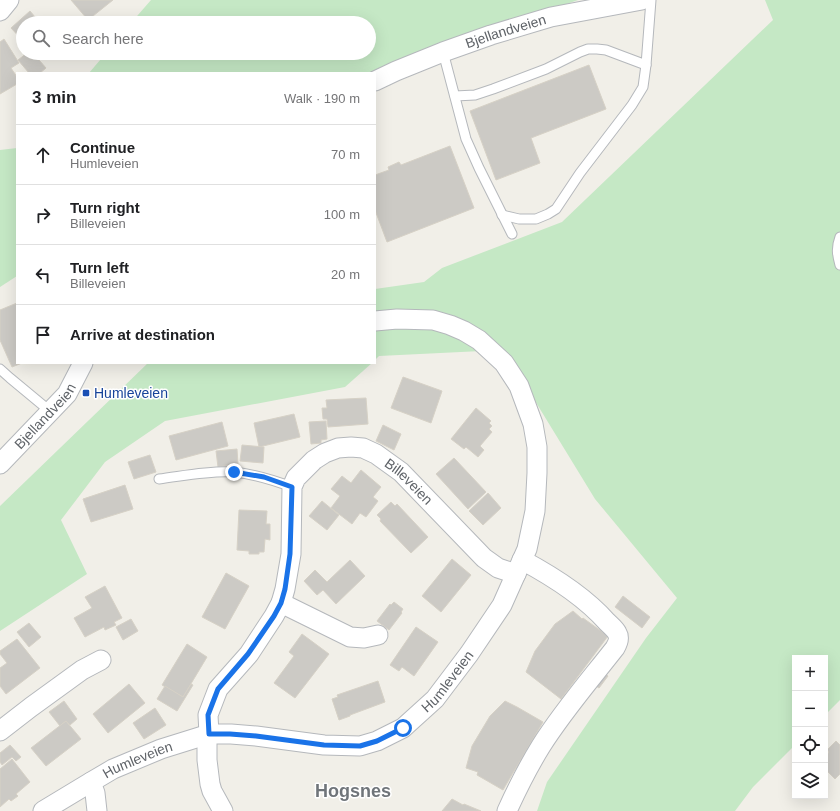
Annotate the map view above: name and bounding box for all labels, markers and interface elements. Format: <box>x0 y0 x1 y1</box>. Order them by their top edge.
street label: Bjellandveien <box>463 11 548 51</box>
search box <box>16 16 376 60</box>
icon: search <box>30 27 52 49</box>
text: Search here <box>62 30 144 47</box>
text: 3 min <box>32 88 76 107</box>
text: Walk · 190 m <box>284 91 360 106</box>
text: Continue <box>70 139 135 156</box>
icon: ahead <box>32 144 54 166</box>
text: 70 m <box>331 147 360 162</box>
text: Humleveien <box>70 156 139 171</box>
text: Turn right <box>70 199 140 216</box>
icon: right <box>32 204 54 226</box>
text: 100 m <box>324 207 360 222</box>
text: Billeveien <box>70 216 126 231</box>
text: Turn left <box>70 259 129 276</box>
icon: left <box>32 264 54 286</box>
text: 20 m <box>331 267 360 282</box>
text: Billeveien <box>70 276 126 291</box>
icon: arrive <box>32 324 54 346</box>
text: Arrive at destination <box>70 326 215 343</box>
street label: Bjellandveien <box>11 381 79 452</box>
place label: Humleveien <box>94 385 168 401</box>
marker: Humleveien <box>81 388 91 398</box>
street label: Billeveien <box>382 455 436 508</box>
route end <box>225 463 243 481</box>
street label: Humleveien <box>418 648 477 715</box>
map controls <box>792 655 828 799</box>
button: + <box>792 655 828 691</box>
button: − <box>792 691 828 727</box>
route start <box>394 719 412 737</box>
button: locate <box>792 727 828 763</box>
street label: Humleveien <box>100 738 174 781</box>
button: layers <box>792 763 828 799</box>
district label: Hogsnes <box>315 781 391 801</box>

